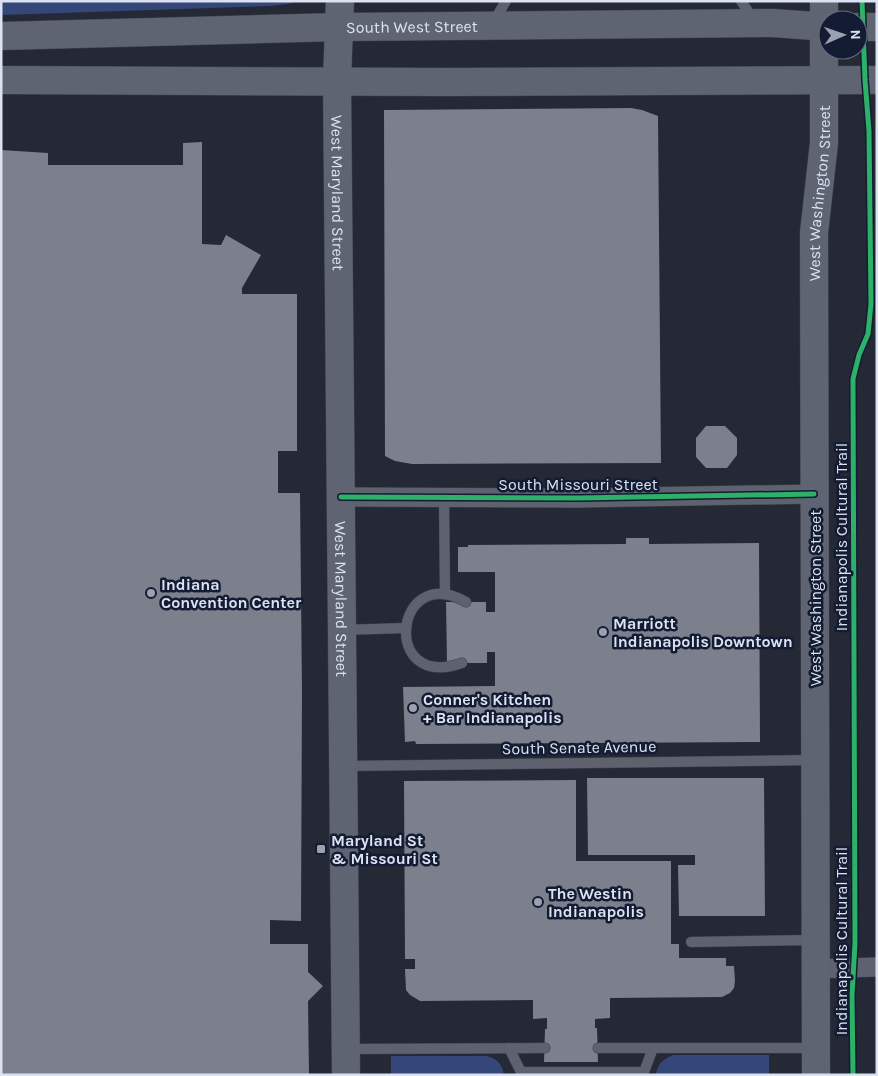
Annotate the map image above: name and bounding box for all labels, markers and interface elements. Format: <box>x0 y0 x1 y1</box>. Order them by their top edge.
north arrow <box>818 10 868 60</box>
street label: South West Street <box>346 17 478 37</box>
text: N <box>847 29 864 40</box>
street label: West Washington Street <box>805 105 834 281</box>
street label: West Maryland Street <box>327 115 348 271</box>
street label: Indianapolis Cultural Trail <box>832 443 851 631</box>
street label: South Missouri Street <box>498 475 658 494</box>
street label: West Washington Street <box>806 510 825 686</box>
street label: West Maryland Street <box>331 521 351 677</box>
place label: Indiana Convention Center <box>161 575 302 612</box>
marker: Indiana Convention Center <box>145 587 157 599</box>
place label: Marriott Indianapolis Downtown <box>613 614 793 651</box>
marker: Marriott Indianapolis Downtown <box>597 626 609 638</box>
place label: Conner's Kitchen + Bar Indianapolis <box>423 690 562 727</box>
marker: Conner's Kitchen + Bar Indianapolis <box>407 702 419 714</box>
street label: South Senate Avenue <box>502 737 656 758</box>
place label: Maryland St & Missouri St <box>331 831 438 868</box>
marker: Maryland St & Missouri St <box>315 843 327 855</box>
street label: Indianapolis Cultural Trail <box>832 847 851 1035</box>
place label: The Westin Indianapolis <box>548 884 644 921</box>
marker: The Westin Indianapolis <box>532 896 544 908</box>

